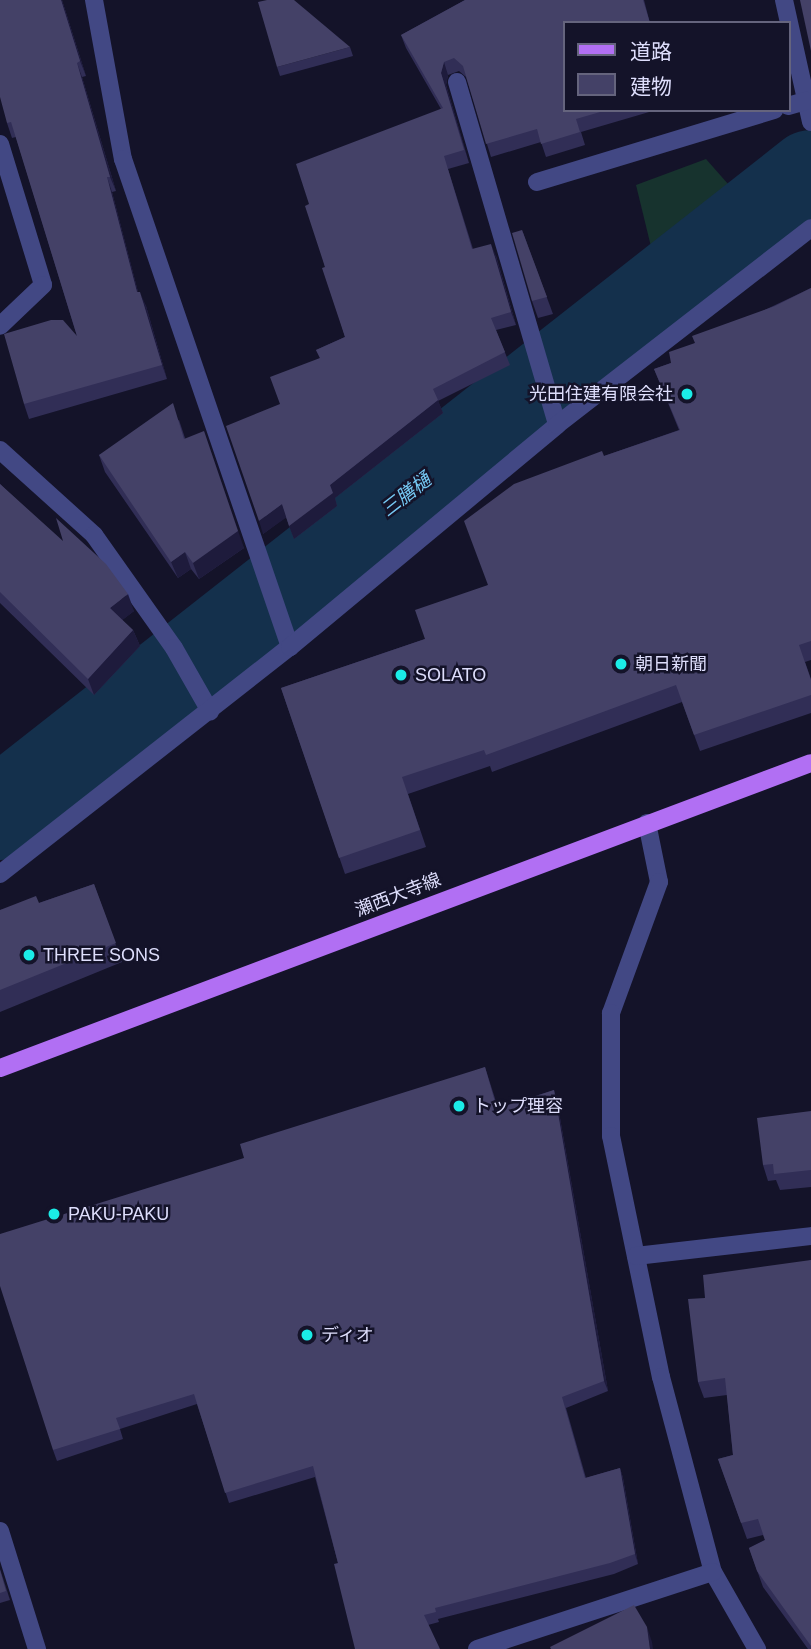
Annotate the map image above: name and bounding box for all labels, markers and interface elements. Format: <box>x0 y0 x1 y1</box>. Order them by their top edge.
legend <box>562 21 790 112</box>
text: 道路 <box>630 40 672 63</box>
text: 建物 <box>630 75 672 98</box>
place label: 光田住建有限会社 <box>529 383 673 405</box>
marker: 光田住建有限会社 <box>679 386 695 402</box>
water label: 三膳樋 <box>377 468 435 522</box>
place label: 朝日新聞 <box>635 653 707 675</box>
marker: 朝日新聞 <box>613 656 629 672</box>
place label: SOLATO <box>415 664 486 686</box>
marker: SOLATO <box>393 667 409 683</box>
street label: 瀬西大寺線 <box>352 869 444 921</box>
place label: THREE SONS <box>43 944 160 966</box>
marker: THREE SONS <box>21 947 37 963</box>
place label: トップ理容 <box>473 1095 563 1117</box>
marker: トップ理容 <box>451 1098 467 1114</box>
place label: PAKU-PAKU <box>68 1203 169 1225</box>
marker: PAKU-PAKU <box>46 1206 62 1222</box>
place label: ディオ <box>321 1324 375 1346</box>
marker: ディオ <box>299 1327 315 1343</box>

